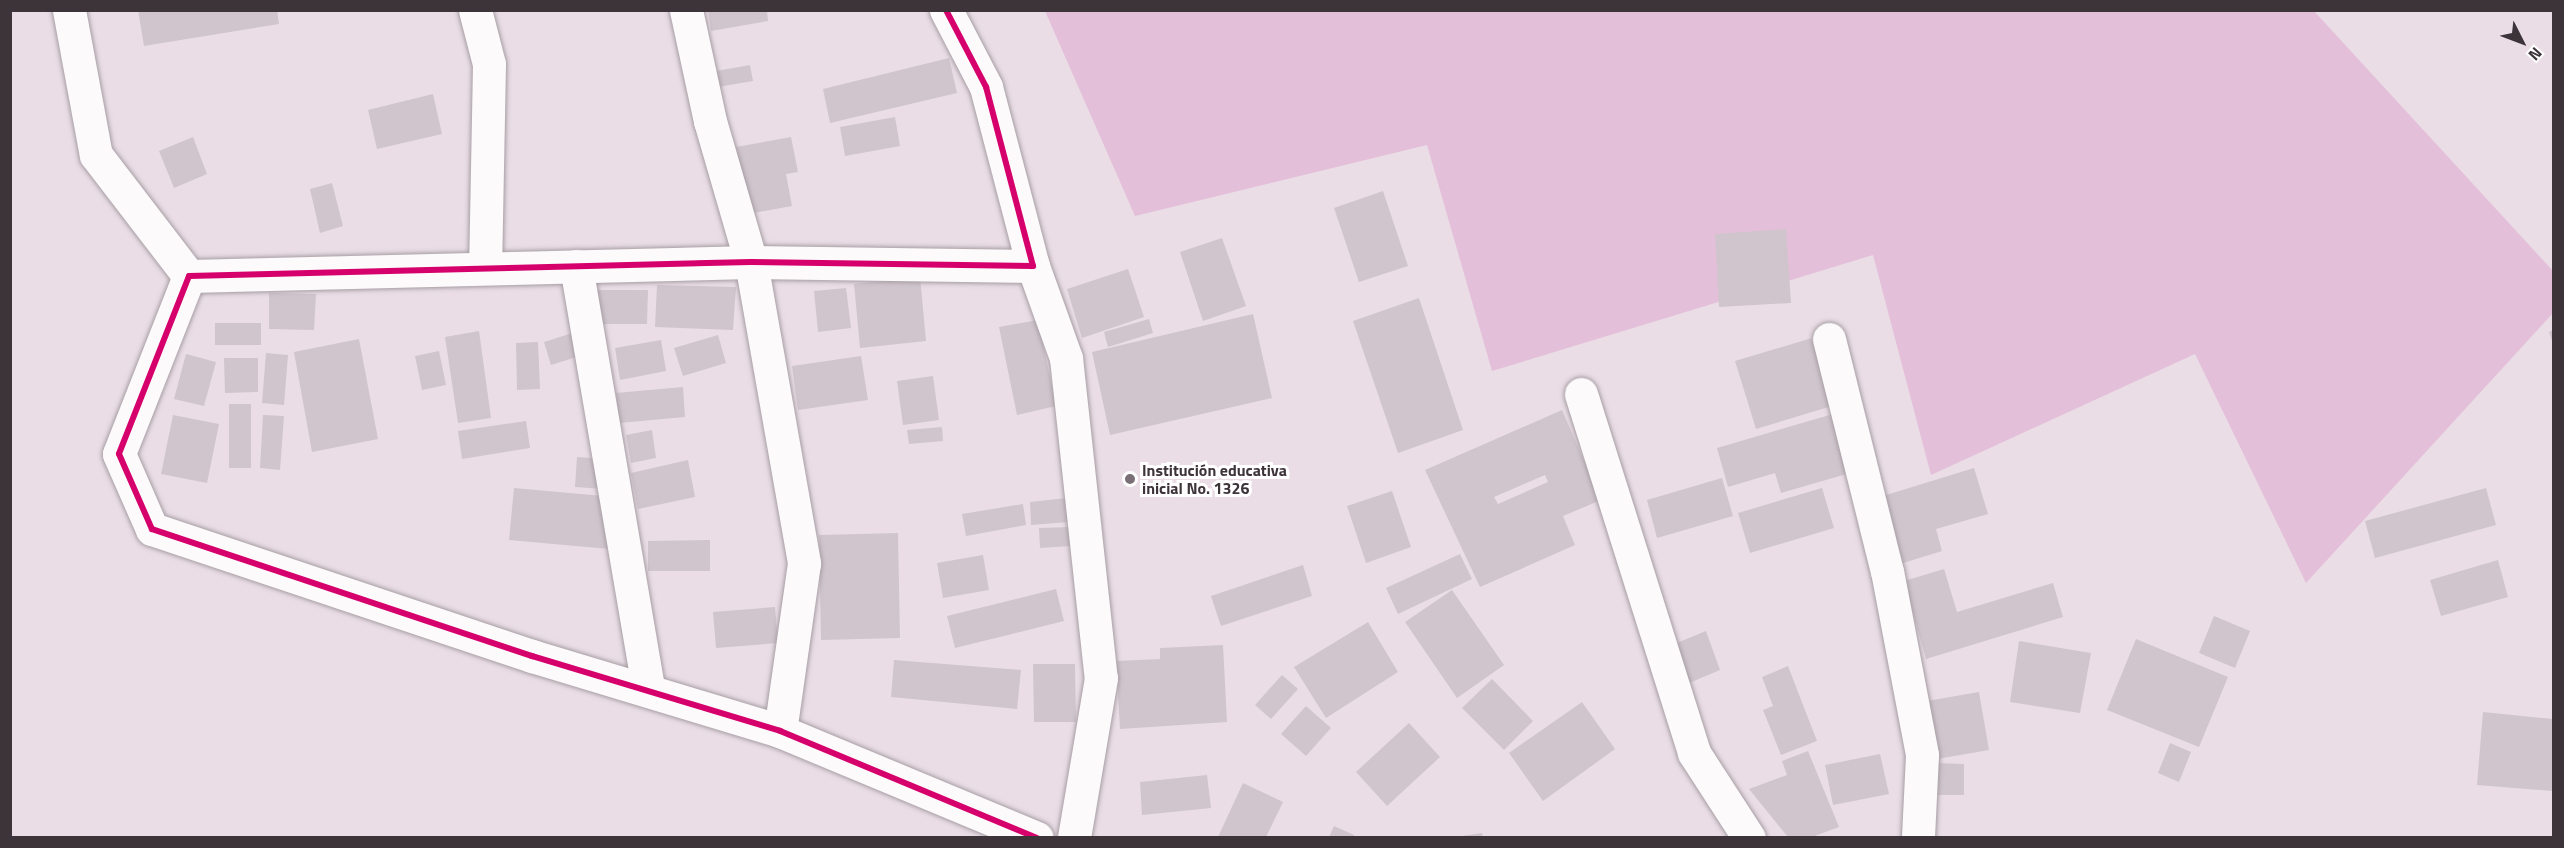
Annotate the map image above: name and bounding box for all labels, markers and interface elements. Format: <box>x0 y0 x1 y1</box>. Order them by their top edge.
north arrow <box>2492 12 2552 72</box>
text: N <box>2523 42 2548 66</box>
place label: Institución educativa inicial No. 1326 <box>1142 460 1287 498</box>
marker: Institución educativa inicial No. 1326 <box>1123 472 1137 486</box>

